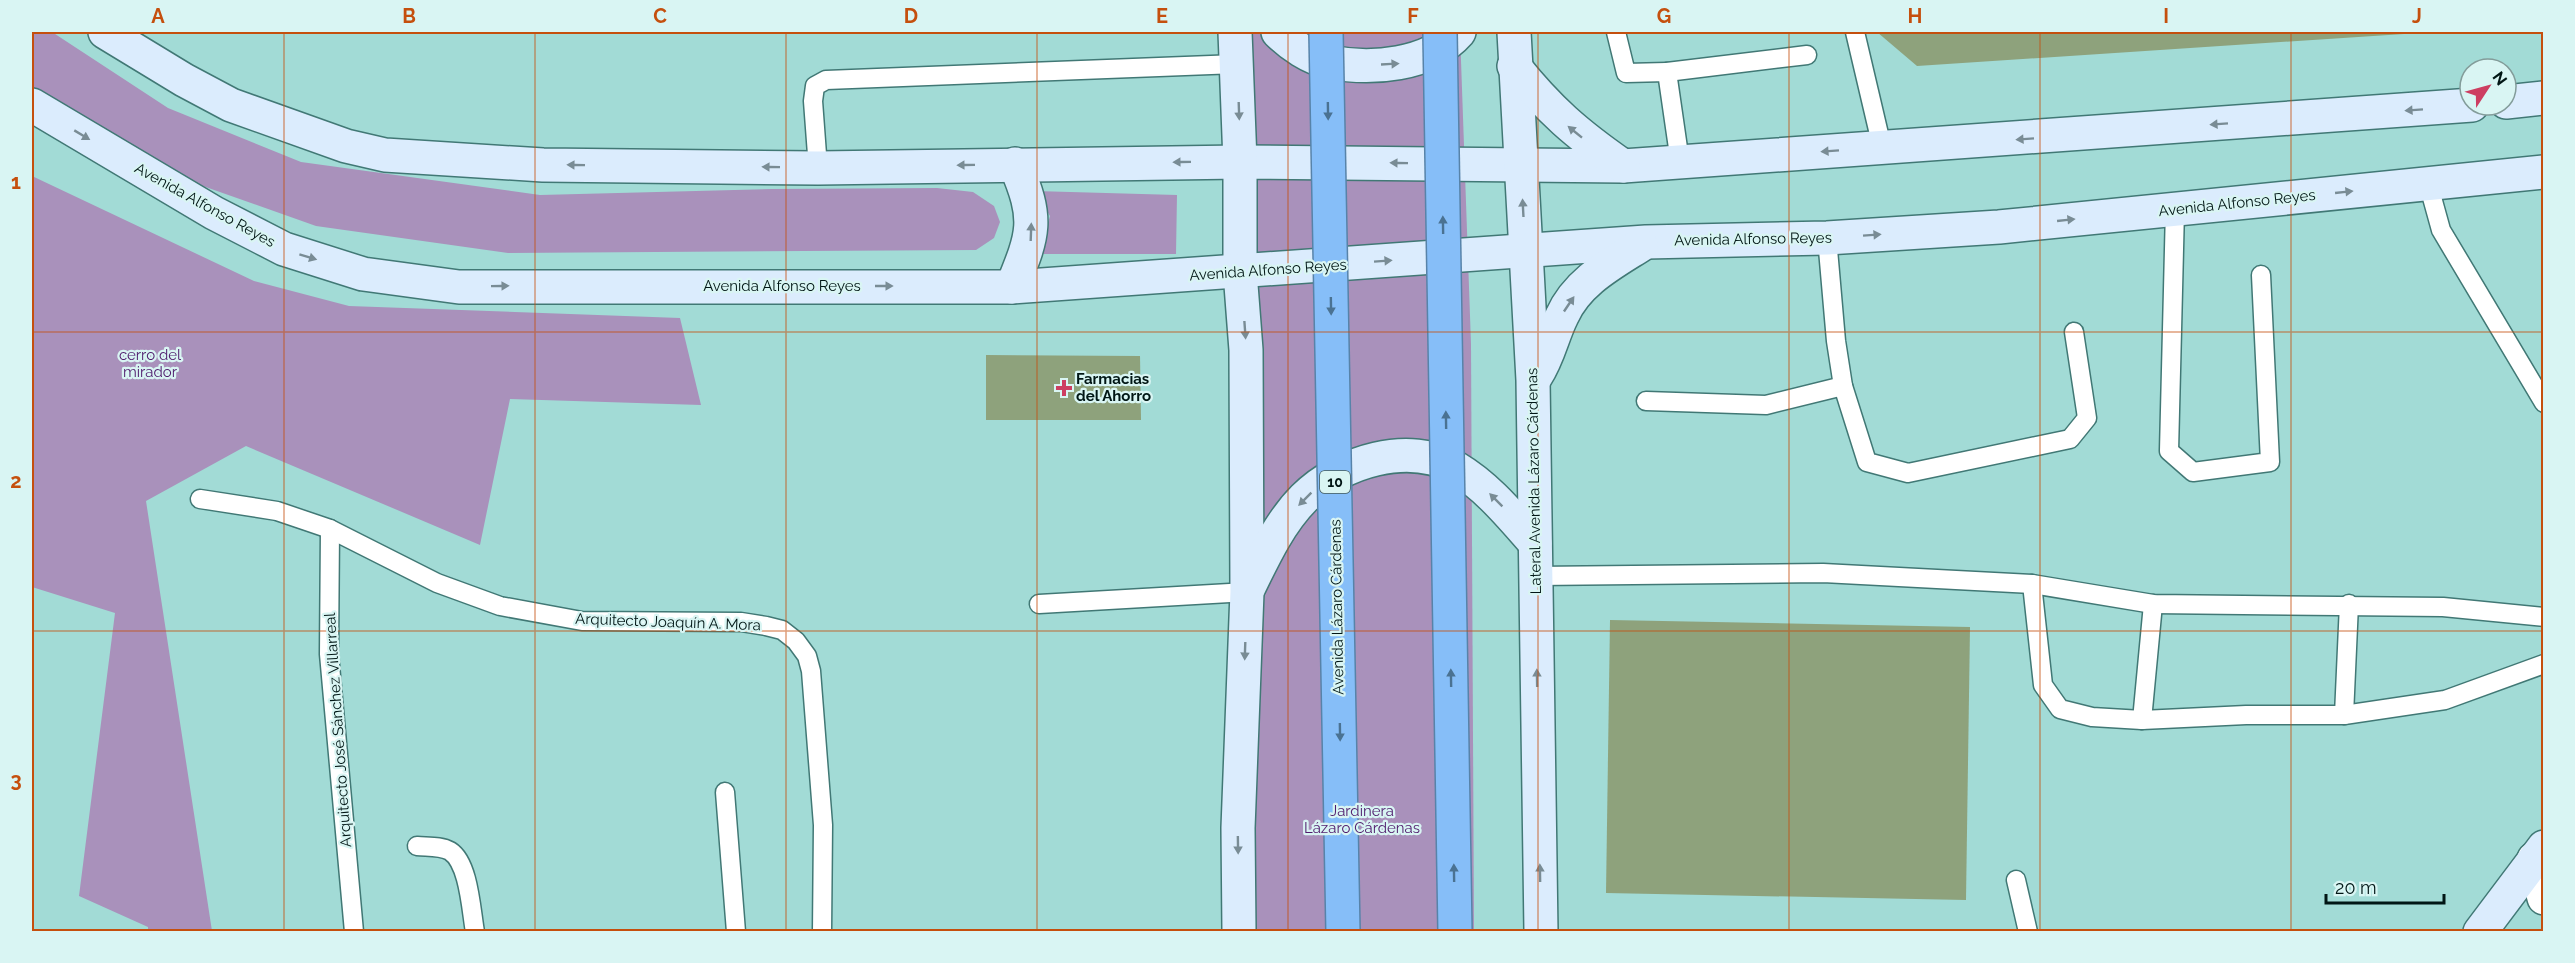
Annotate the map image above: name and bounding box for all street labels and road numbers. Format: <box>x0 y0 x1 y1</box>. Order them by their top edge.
street label: Avenida Alfonso Reyes <box>132 159 278 251</box>
street label: Avenida Alfonso Reyes <box>2158 186 2316 220</box>
street label: Avenida Alfonso Reyes <box>1674 229 1832 249</box>
street label: Avenida Alfonso Reyes <box>1189 256 1347 284</box>
street label: Avenida Alfonso Reyes <box>703 277 861 295</box>
street label: Lateral Avenida Lázaro Cárdenas <box>1523 368 1545 594</box>
road number: 10 <box>1320 471 1350 493</box>
street label: Avenida Lázaro Cárdenas <box>1326 519 1348 695</box>
street label: Arquitecto Joaquín A. Mora <box>575 610 761 634</box>
street label: Arquitecto José Sánchez Villarreal <box>321 611 355 848</box>

